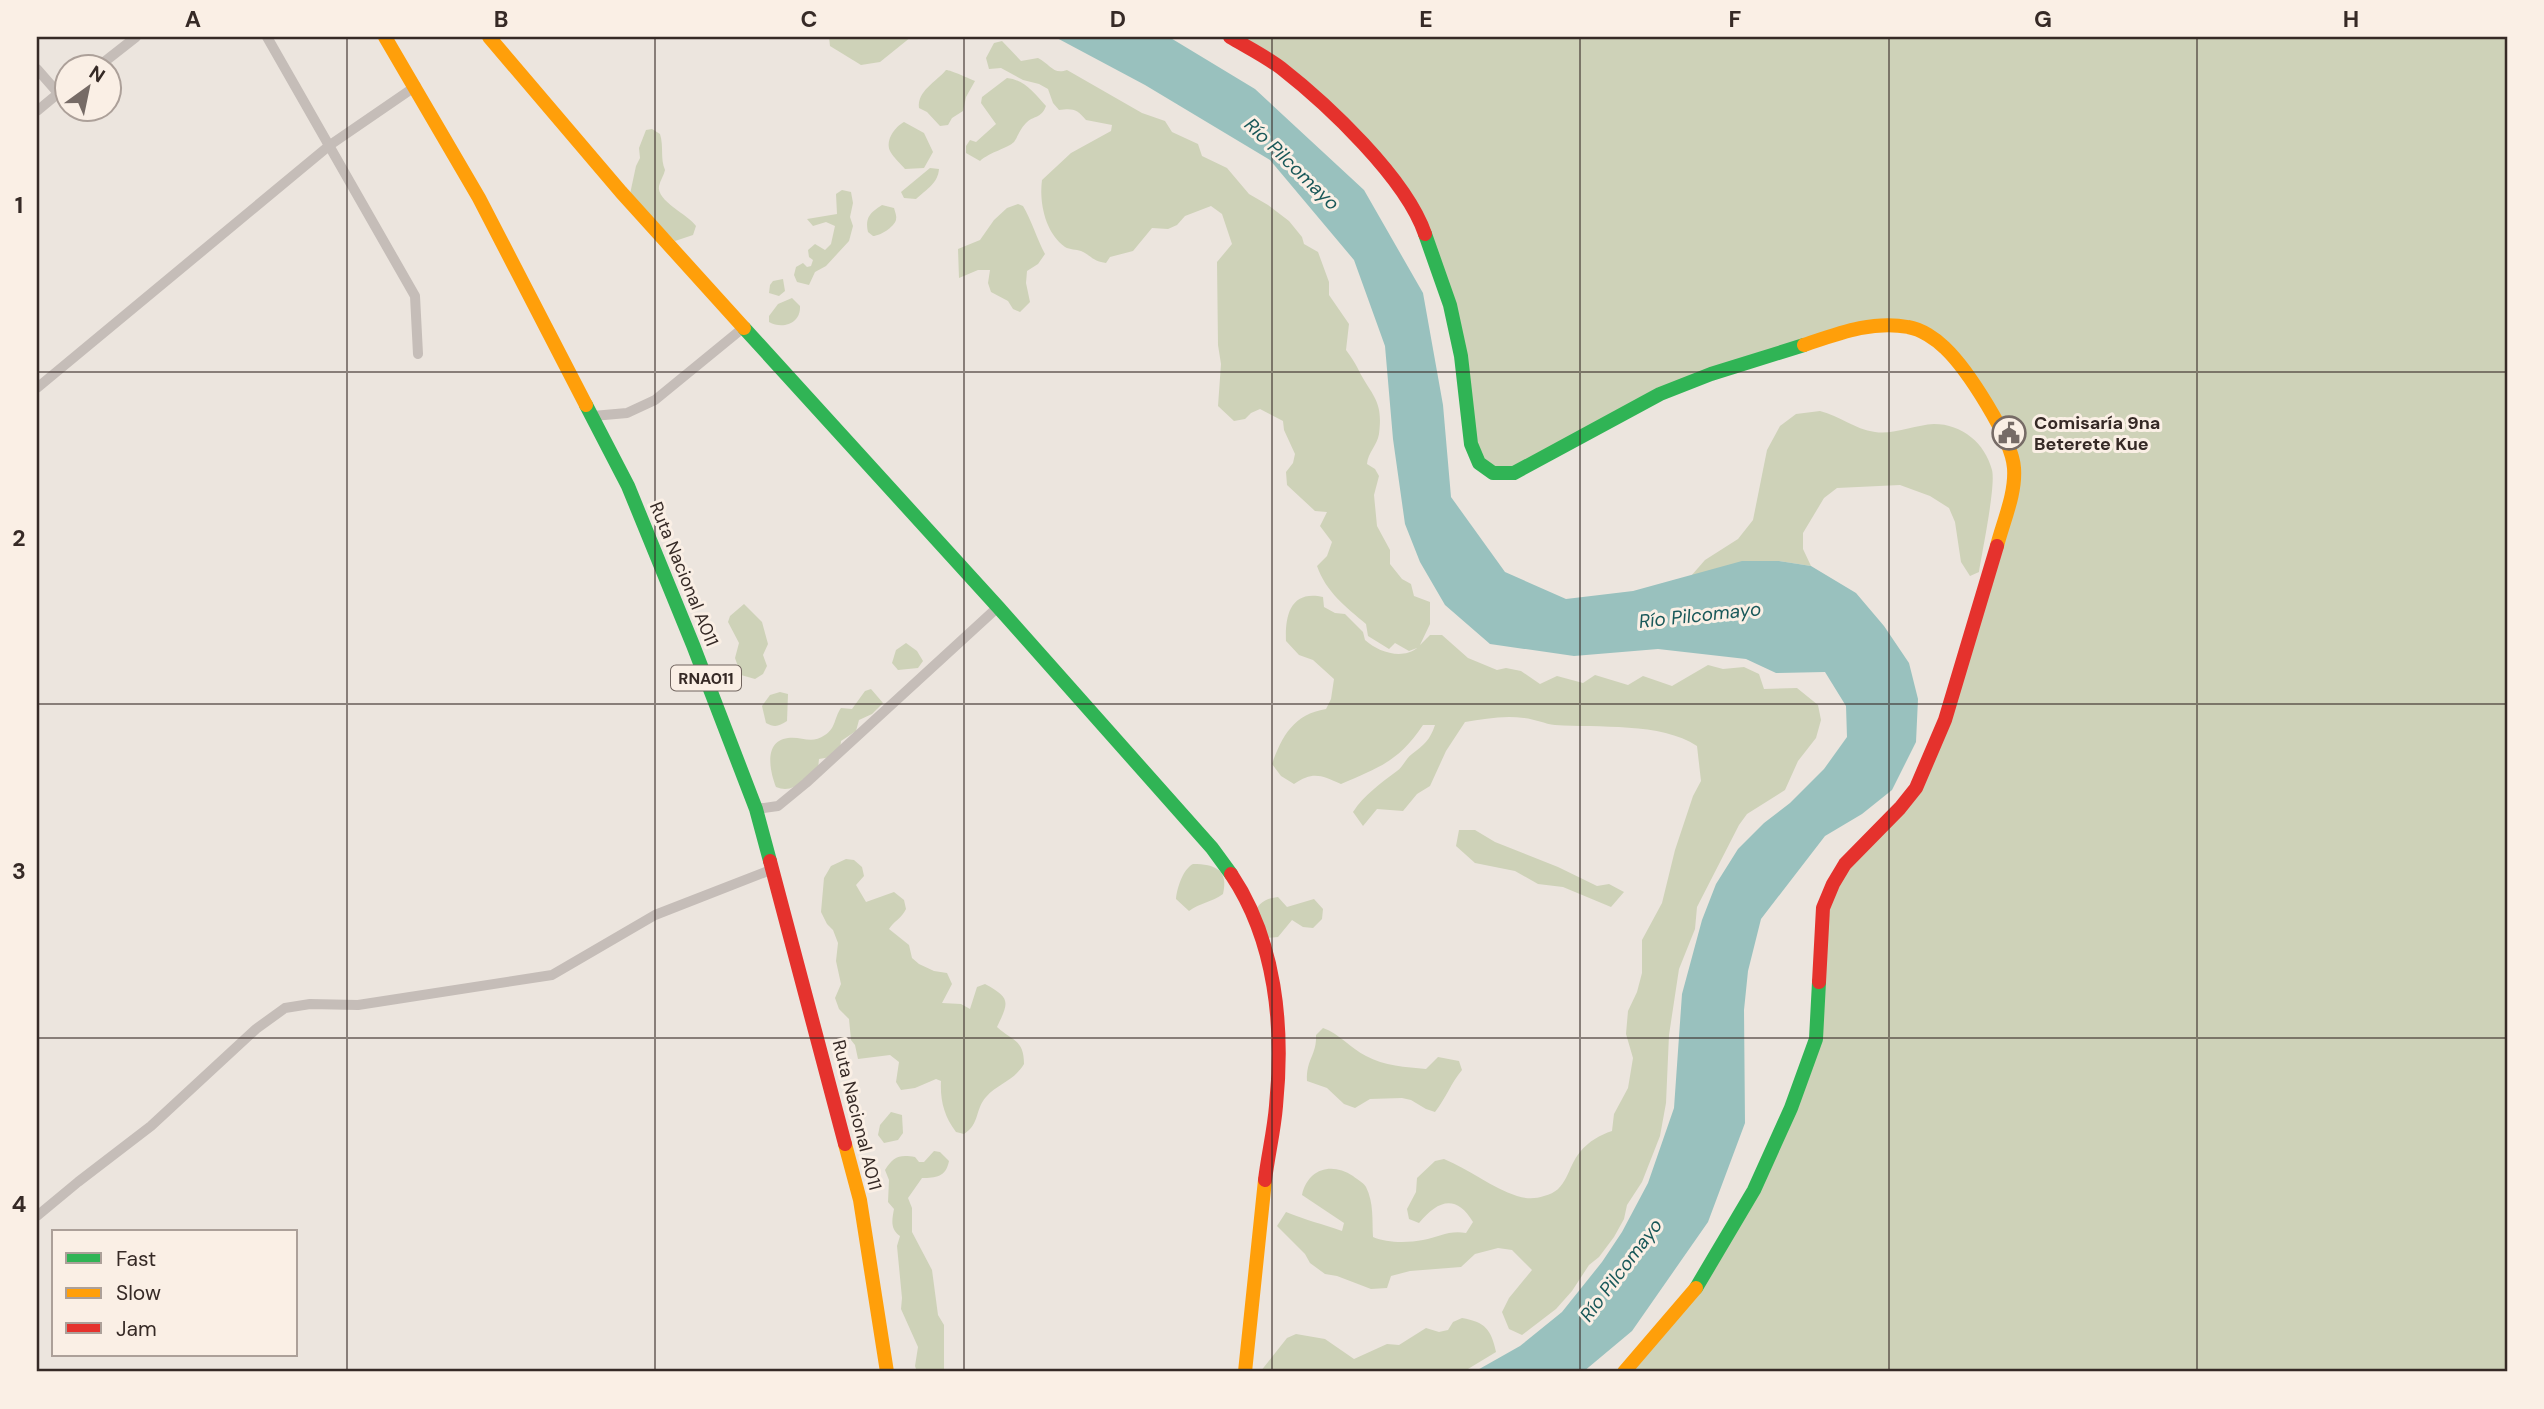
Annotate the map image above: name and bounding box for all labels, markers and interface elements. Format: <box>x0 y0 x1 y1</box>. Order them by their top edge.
text: A <box>185 4 201 34</box>
text: B <box>494 4 508 34</box>
text: C <box>801 4 817 34</box>
text: D <box>1110 4 1126 34</box>
text: E <box>1419 4 1433 34</box>
text: F <box>1729 4 1742 34</box>
text: G <box>2034 4 2052 34</box>
text: H <box>2343 4 2359 34</box>
north arrow <box>52 52 122 122</box>
text: N <box>84 60 110 88</box>
water label: Río Pilcomayo <box>1239 112 1345 216</box>
text: 1 <box>15 190 23 220</box>
place label: Comisaría 9na Beterete Kue <box>2034 411 2160 456</box>
public building icon: Comisaría 9na Beterete Kue <box>1990 414 2028 452</box>
street label: Ruta Nacional A011 <box>644 498 724 650</box>
text: 2 <box>12 523 26 553</box>
water label: Río Pilcomayo <box>1638 596 1762 634</box>
road number: RNA011 <box>671 666 741 691</box>
text: 3 <box>12 856 26 886</box>
street label: Ruta Nacional A011 <box>827 1037 887 1193</box>
text: 4 <box>12 1189 27 1219</box>
water label: Río Pilcomayo <box>1574 1213 1668 1327</box>
legend <box>52 1230 298 1356</box>
text: Fast <box>116 1245 156 1273</box>
text: Slow <box>116 1279 161 1307</box>
text: Jam <box>116 1315 157 1343</box>

